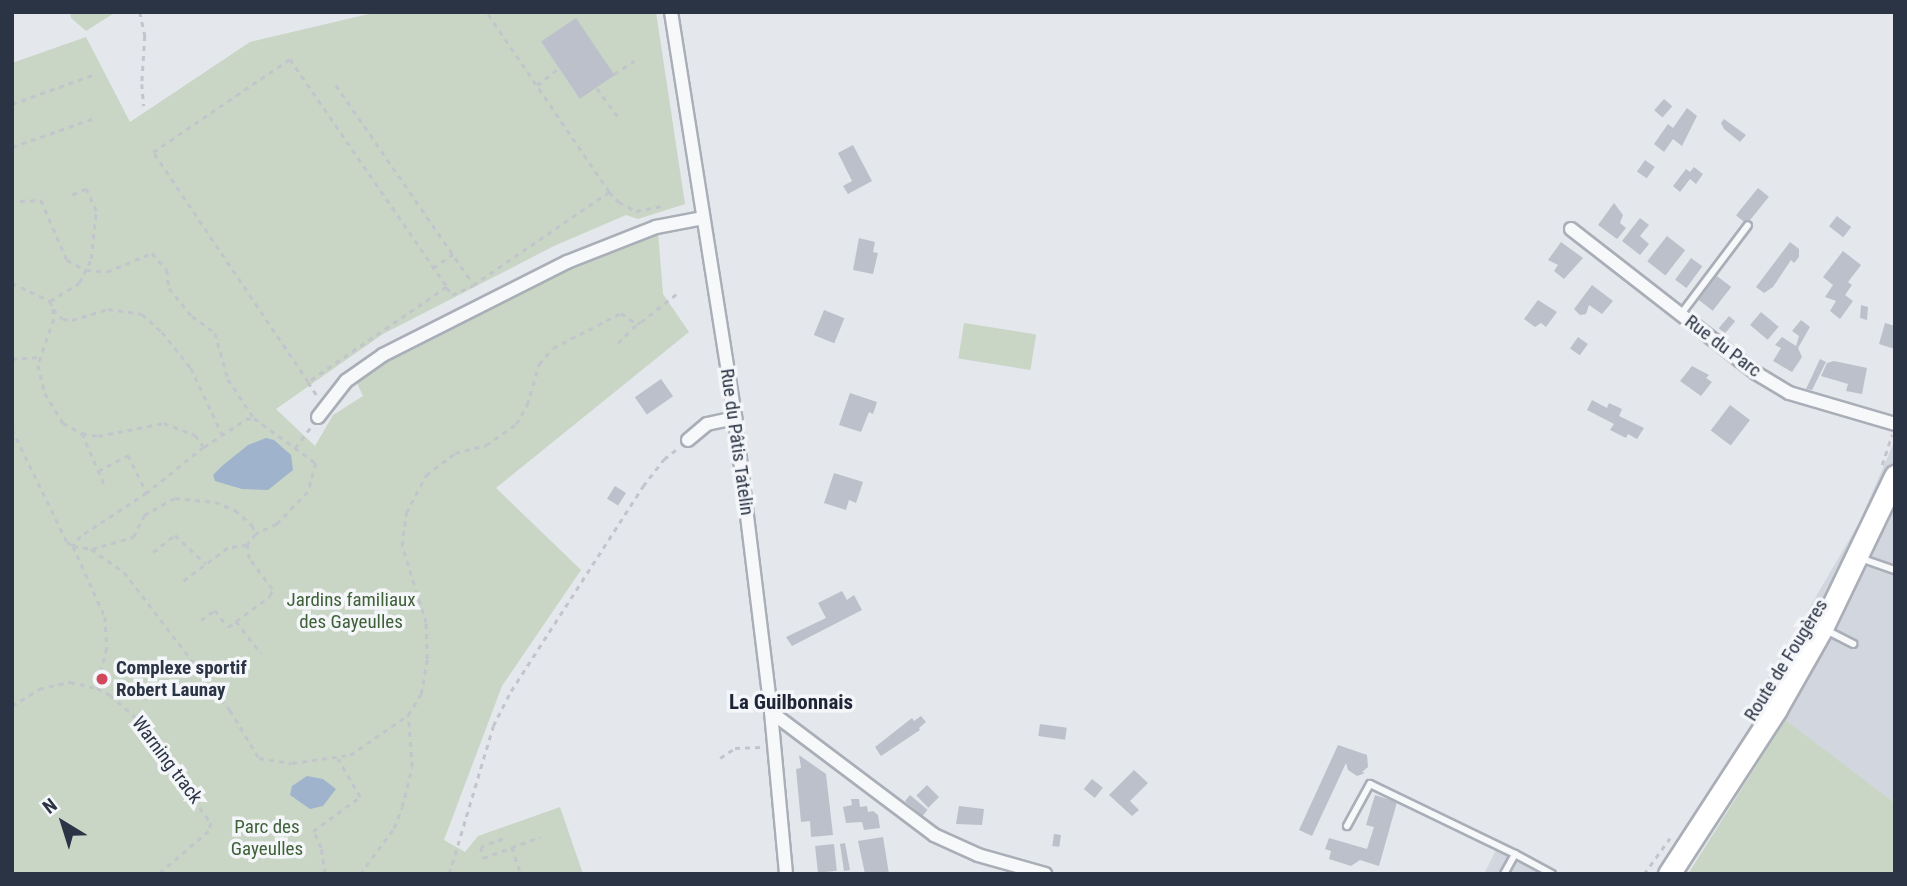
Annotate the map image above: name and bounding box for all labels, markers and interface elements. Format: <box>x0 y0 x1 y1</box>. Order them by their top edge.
street label: Rue du Parc <box>1680 310 1766 382</box>
street label: Rue du Pâtis Tatelin <box>715 367 759 517</box>
park label: Jardins familiaux des Gayeulles <box>286 589 416 633</box>
street label: Route de Fougères <box>1739 595 1833 725</box>
place label: Complexe sportif Robert Launay <box>116 657 247 701</box>
marker: Complexe sportif Robert Launay <box>94 671 110 687</box>
district label: La Guilbonnais <box>729 689 853 715</box>
street label: Warning track <box>127 712 207 808</box>
north arrow <box>28 788 98 858</box>
text: N <box>38 793 61 819</box>
park label: Parc des Gayeulles <box>231 816 303 860</box>

